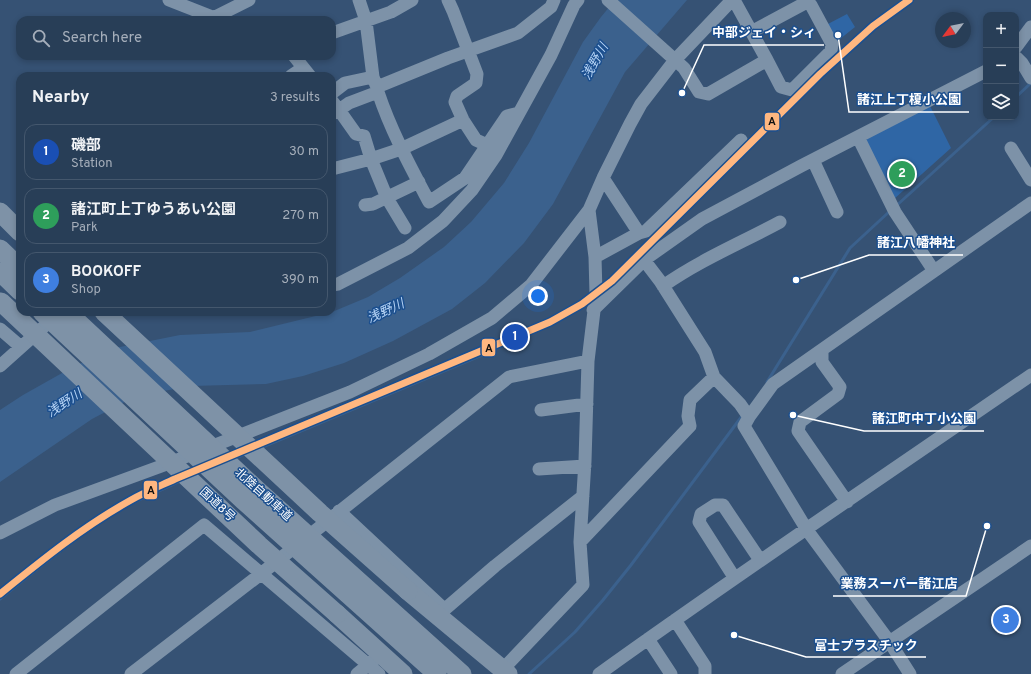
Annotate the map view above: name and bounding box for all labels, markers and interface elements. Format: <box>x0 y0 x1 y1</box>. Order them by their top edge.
north arrow <box>935 12 971 48</box>
map controls <box>983 12 1019 120</box>
button: + <box>983 12 1019 48</box>
search box <box>16 16 336 60</box>
callout: 中部ジェイ・シィ <box>704 20 824 45</box>
text: 中部ジェイ・シィ <box>712 25 816 42</box>
icon: search <box>30 27 52 49</box>
text: Search here <box>62 29 142 48</box>
water label: 浅野川 <box>579 39 614 83</box>
button: − <box>983 48 1019 84</box>
button: layers <box>983 84 1019 120</box>
text: Nearby <box>32 87 89 109</box>
callout: 諸江上丁榎小公園 <box>849 87 969 112</box>
text: 3 results <box>270 90 320 106</box>
text: 諸江上丁榎小公園 <box>857 93 961 109</box>
line badge: A <box>764 112 780 131</box>
text: A <box>768 115 776 129</box>
text: 磯部 <box>71 137 101 156</box>
text: 1 <box>43 144 49 160</box>
text: 30 m <box>289 144 319 160</box>
text: Station <box>71 156 113 172</box>
pin: 2 <box>889 159 915 189</box>
text: 諸江町上丁ゆうあい公園 <box>71 201 236 220</box>
text: 2 <box>42 208 50 224</box>
text: 270 m <box>282 208 319 224</box>
text: Park <box>71 220 98 236</box>
callout: 諸江八幡神社 <box>869 230 963 255</box>
text: 諸江八幡神社 <box>877 235 955 252</box>
text: BOOKOFF <box>71 263 141 282</box>
text: 3 <box>42 272 50 288</box>
text: 390 m <box>281 272 319 288</box>
text: Shop <box>71 282 101 298</box>
your location <box>528 286 548 306</box>
water label: 浅野川 <box>365 296 409 327</box>
pin: 1 <box>502 322 528 352</box>
line badge: A <box>481 338 496 357</box>
text: A <box>485 342 493 356</box>
water label: 浅野川 <box>44 386 87 421</box>
callout: 諸江町中丁小公園 <box>864 406 984 431</box>
text: 諸江町中丁小公園 <box>872 412 976 428</box>
street label: 北陸自動車道 <box>231 465 295 525</box>
line badge: A <box>143 480 158 500</box>
text: A <box>147 484 155 498</box>
street label: 国道8号 <box>196 484 238 526</box>
callout: 業務スーパー諸江店 <box>833 571 966 596</box>
text: 業務スーパー諸江店 <box>841 576 957 593</box>
pin: 3 <box>993 605 1019 635</box>
callout: 富士プラスチック <box>806 632 926 657</box>
text: 富士プラスチック <box>814 639 918 655</box>

